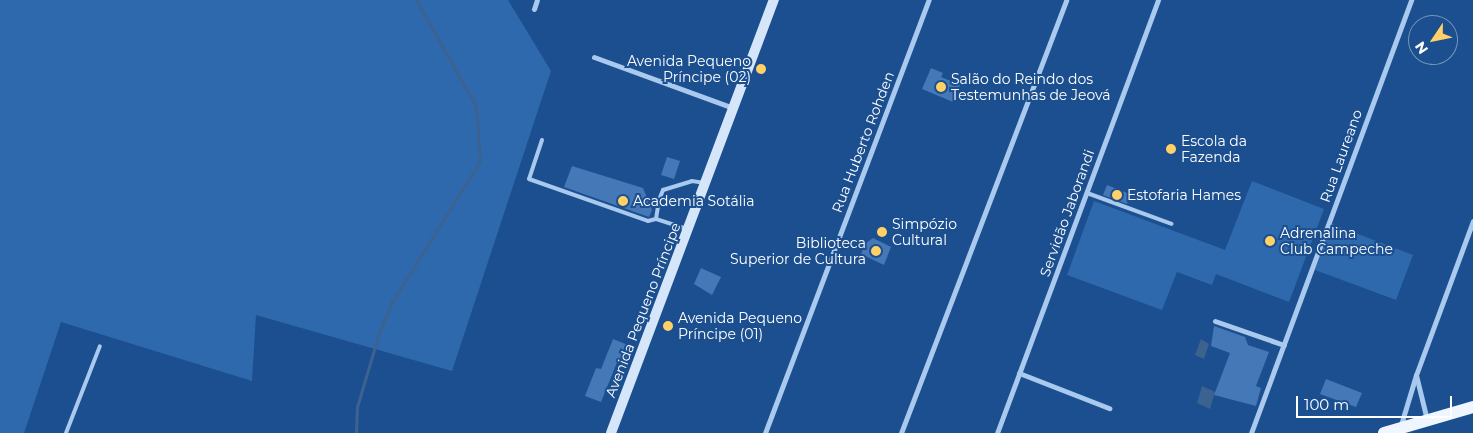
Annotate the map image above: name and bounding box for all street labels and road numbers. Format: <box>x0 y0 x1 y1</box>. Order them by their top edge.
street label: Rua Huberto Rohden <box>828 69 898 215</box>
street label: Rua Laureano <box>1316 107 1366 205</box>
street label: Servidão Jaborandi <box>1036 147 1098 279</box>
street label: Avenida Pequeno Príncipe <box>602 220 684 400</box>

